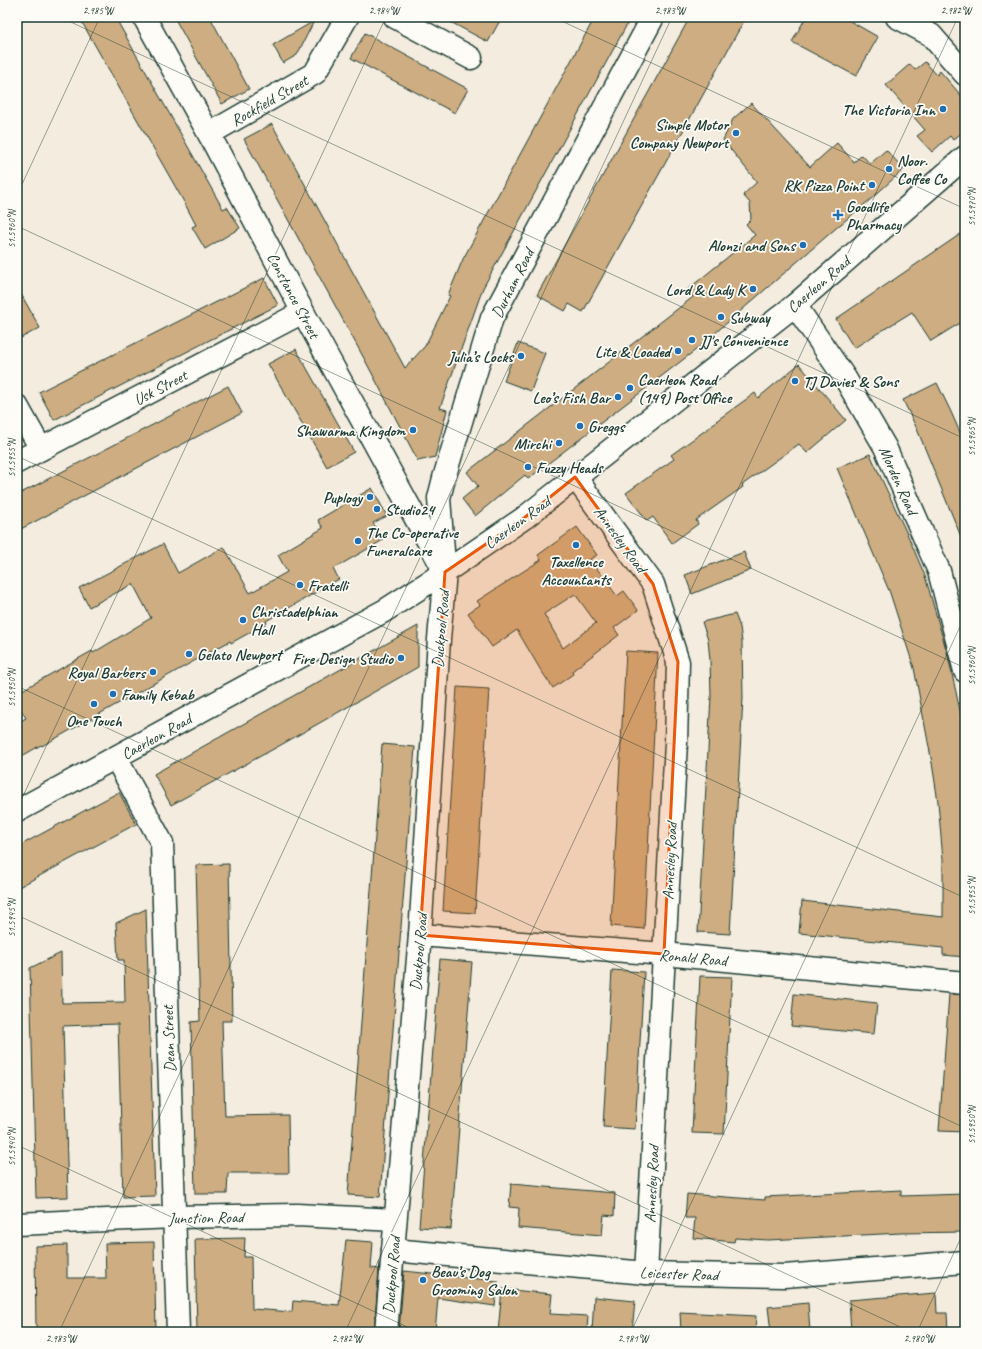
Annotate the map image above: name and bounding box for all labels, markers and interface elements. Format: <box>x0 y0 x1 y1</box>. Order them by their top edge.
text: 2.985°W <box>83 4 115 17</box>
text: 2.984°W <box>369 4 401 17</box>
text: 2.983°W <box>655 4 687 17</box>
text: 2.982°W <box>941 4 973 17</box>
street label: Rockfield Street <box>227 70 313 131</box>
place label: The Victoria Inn <box>842 100 937 120</box>
marker: The Victoria Inn <box>938 104 948 114</box>
place label: Simple Motor Company Newport <box>630 115 730 153</box>
marker: Simple Motor Company Newport <box>731 128 741 138</box>
place label: Noor. Coffee Co <box>897 151 948 189</box>
marker: Noor. Coffee Co <box>884 164 894 174</box>
place label: RK Pizza Point <box>784 176 866 196</box>
marker: RK Pizza Point <box>867 180 877 190</box>
text: 51.5970°N <box>965 186 978 226</box>
place label: Goodlife Pharmacy <box>846 197 903 235</box>
text: 51.5960°N <box>5 208 18 248</box>
marker: Goodlife Pharmacy <box>833 210 843 220</box>
place label: Alonzi and Sons <box>708 236 796 256</box>
marker: Alonzi and Sons <box>798 240 808 250</box>
street label: Durham Road <box>487 243 540 321</box>
street label: Constance Street <box>262 249 325 343</box>
street label: Caerleon Road <box>783 250 856 318</box>
place label: Lord & Lady K <box>666 280 748 300</box>
marker: Lord & Lady K <box>748 284 758 294</box>
place label: Subway <box>729 308 771 328</box>
marker: Subway <box>716 312 726 322</box>
place label: JJ's Convenience <box>699 331 789 351</box>
marker: JJ's Convenience <box>687 335 697 345</box>
place label: Lite & Loaded <box>595 342 673 362</box>
marker: Lite & Loaded <box>673 346 683 356</box>
place label: Julia’s Locks <box>447 347 514 367</box>
marker: Julia’s Locks <box>516 351 526 361</box>
street label: Usk Street <box>130 365 192 410</box>
place label: Caerleon Road (149) Post Office <box>638 370 733 408</box>
place label: TJ Davies & Sons <box>803 372 900 392</box>
marker: TJ Davies & Sons <box>790 376 800 386</box>
marker: Caerleon Road (149) Post Office <box>625 383 635 393</box>
place label: Leo’s Fish Bar <box>532 388 612 408</box>
marker: Leo’s Fish Bar <box>613 392 623 402</box>
text: 51.5965°N <box>965 416 978 456</box>
place label: Greggs <box>588 417 626 437</box>
place label: Shawarma Kingdom <box>295 421 406 441</box>
marker: Greggs <box>575 421 585 431</box>
marker: Shawarma Kingdom <box>408 425 418 435</box>
place label: Mirchi <box>514 434 553 454</box>
text: 51.5955°N <box>5 437 18 477</box>
marker: Mirchi <box>554 438 564 448</box>
street label: Morden Road <box>874 443 923 520</box>
place label: Fuzzy Heads <box>536 458 605 478</box>
marker: Fuzzy Heads <box>523 462 533 472</box>
place label: Puplogy <box>323 488 364 508</box>
street label: Caerleon Road <box>481 490 557 554</box>
marker: Puplogy <box>365 492 375 502</box>
place label: Studio24 <box>385 500 436 520</box>
street label: Annesley Road <box>589 502 653 579</box>
marker: Studio24 <box>372 504 382 514</box>
place label: The Co-operative Funeralcare <box>366 523 460 561</box>
marker: The Co-operative Funeralcare <box>353 536 363 546</box>
marker: Taxellence Accountants <box>571 540 581 550</box>
place label: Taxellence Accountants <box>541 552 612 590</box>
place label: Fratelli <box>308 576 350 596</box>
marker: Fratelli <box>295 580 305 590</box>
street label: Duckpool Road <box>428 587 455 669</box>
place label: Christadelphian Hall <box>251 602 339 640</box>
marker: Christadelphian Hall <box>238 615 248 625</box>
place label: Gelato Newport <box>197 645 284 665</box>
text: 51.5960°N <box>965 645 978 685</box>
marker: Gelato Newport <box>184 649 194 659</box>
place label: Fire Design Studio <box>292 649 394 669</box>
marker: Fire Design Studio <box>396 653 406 663</box>
place label: Royal Barbers <box>67 663 146 683</box>
text: 51.5950°N <box>5 667 18 707</box>
marker: Royal Barbers <box>148 667 158 677</box>
place label: Family Kebab <box>121 685 195 705</box>
marker: Family Kebab <box>108 689 118 699</box>
marker: One Touch <box>89 699 99 709</box>
street label: Caerleon Road <box>118 708 197 764</box>
place label: One Touch <box>66 711 122 731</box>
street label: Annesley Road <box>658 819 682 900</box>
text: 51.5955°N <box>965 875 978 915</box>
text: 51.5945°N <box>5 897 18 937</box>
street label: Duckpool Road <box>406 910 433 992</box>
street label: Ronald Road <box>658 945 730 971</box>
street label: Dean Street <box>158 1004 180 1073</box>
text: 51.5950°N <box>965 1104 978 1144</box>
text: 51.5940°N <box>5 1126 18 1166</box>
street label: Annesley Road <box>640 1142 664 1223</box>
street label: Junction Road <box>167 1207 246 1229</box>
street label: Duckpool Road <box>379 1233 406 1315</box>
place label: Beau’s Dog Grooming Salon <box>431 1262 519 1300</box>
street label: Leicester Road <box>639 1263 721 1285</box>
marker: Beau’s Dog Grooming Salon <box>418 1275 428 1285</box>
text: 2.983°W <box>46 1332 78 1345</box>
text: 2.982°W <box>332 1332 364 1345</box>
text: 2.981°W <box>618 1332 650 1345</box>
text: 2.980°W <box>904 1332 936 1345</box>

